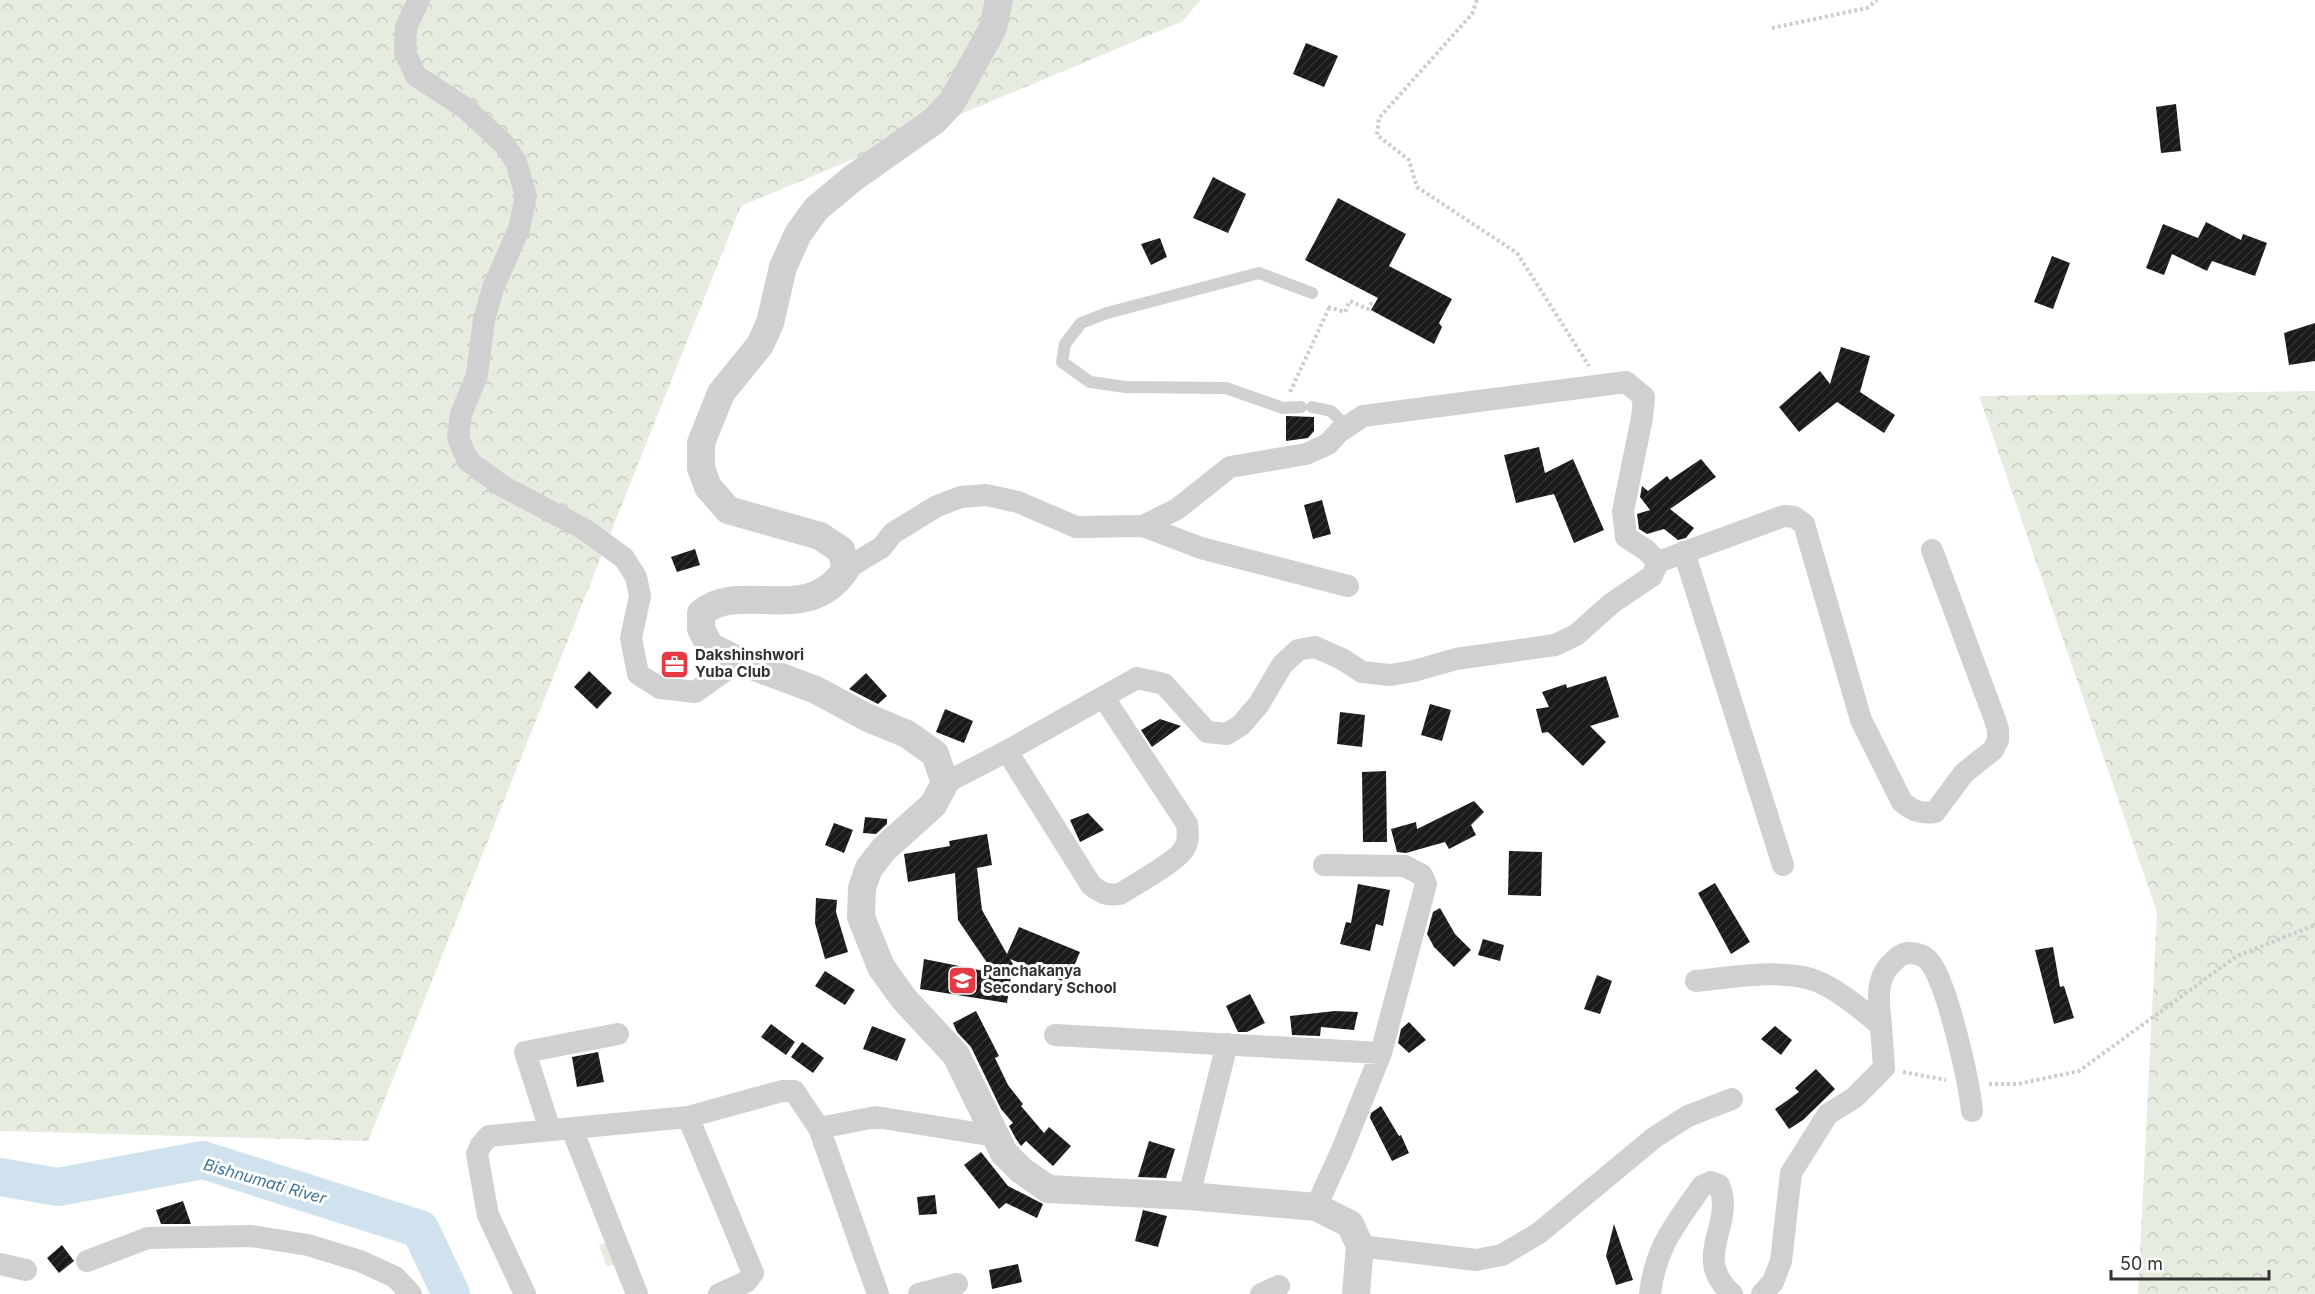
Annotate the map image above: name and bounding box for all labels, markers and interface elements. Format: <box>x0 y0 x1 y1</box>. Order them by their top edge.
place label: Dakshinshwori Yuba Club <box>695 645 804 681</box>
office icon: Dakshinshwori Yuba Club <box>658 648 690 680</box>
place label: Panchakanya Secondary School <box>983 961 1117 997</box>
school or university icon: Panchakanya Secondary School <box>946 964 978 996</box>
water label: Bishnumati River <box>201 1154 330 1208</box>
scale bar <box>2111 1243 2268 1281</box>
text: 50 m <box>2120 1253 2163 1274</box>

